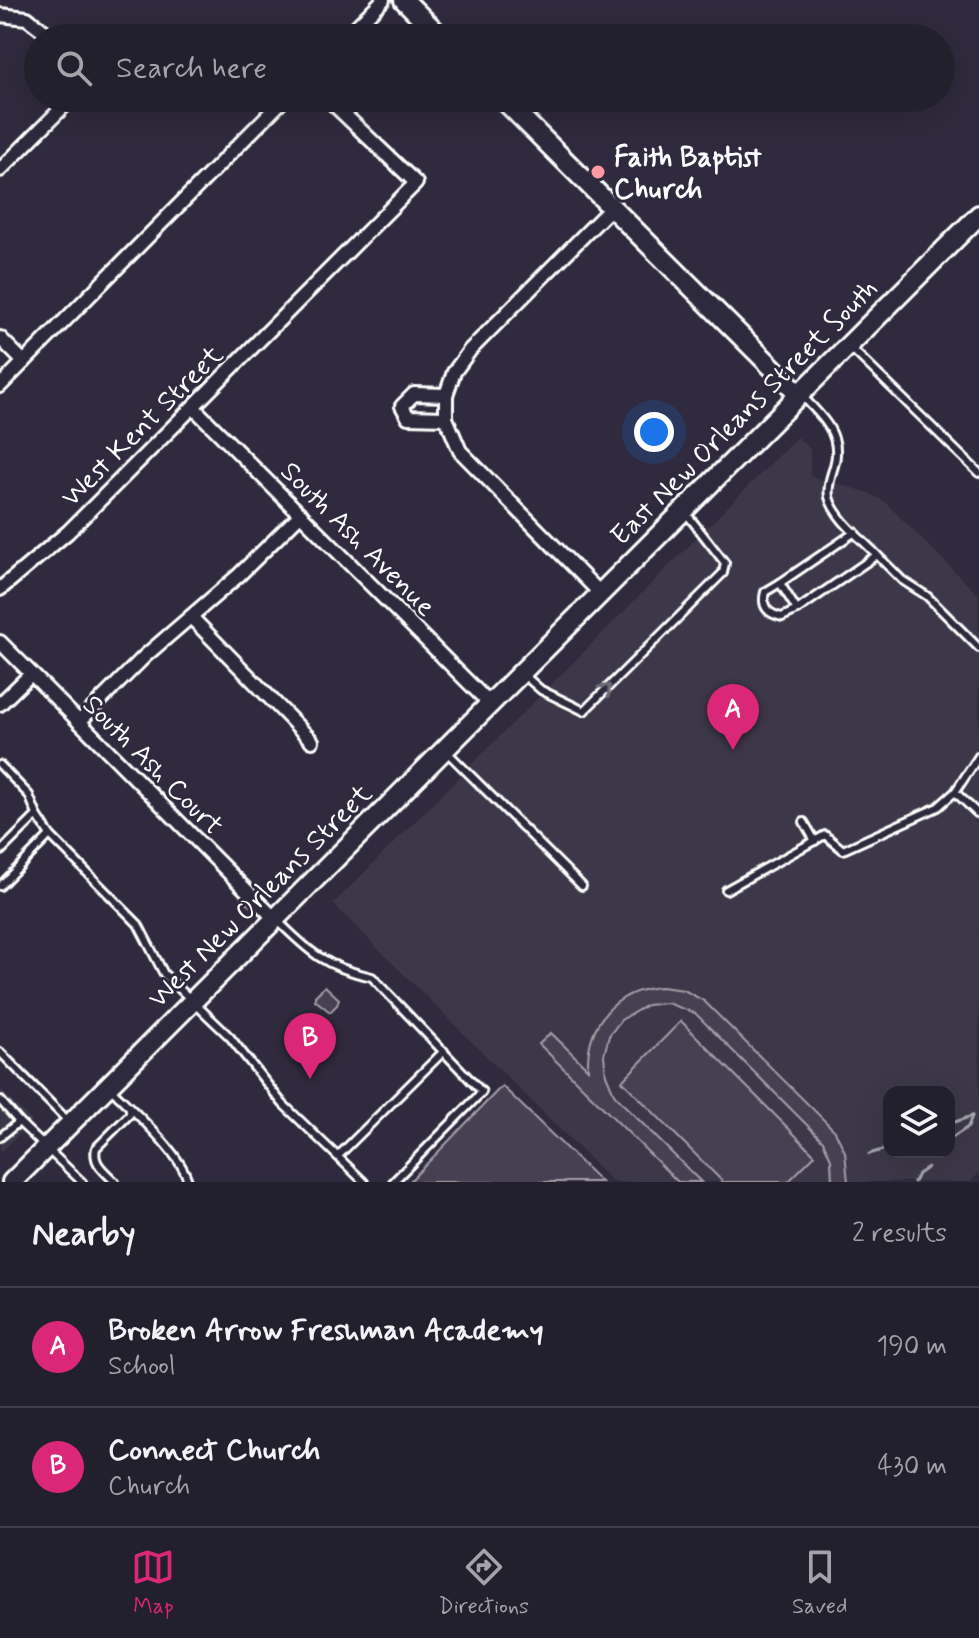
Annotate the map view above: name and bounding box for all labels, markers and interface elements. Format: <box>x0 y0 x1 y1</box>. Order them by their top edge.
search box <box>24 24 955 112</box>
icon: search <box>52 46 96 90</box>
text: Search here <box>116 49 267 88</box>
place label: Faith Baptist Church <box>614 140 762 209</box>
marker: Faith Baptist Church <box>589 163 607 181</box>
street label: East New Orleans Street South <box>603 271 886 554</box>
street label: West Kent Street <box>54 337 232 516</box>
your location <box>634 412 674 452</box>
street label: South Ash Avenue <box>272 454 443 625</box>
one-way arrow <box>596 684 611 698</box>
pin: A <box>707 684 759 750</box>
street label: South Ash Court <box>74 687 231 844</box>
street label: West New Orleans Street <box>141 776 381 1017</box>
pin: B <box>284 1013 336 1079</box>
map controls <box>883 1086 955 1158</box>
button: layers <box>883 1086 955 1158</box>
text: Nearby <box>32 1212 136 1257</box>
text: 2 results <box>852 1217 947 1251</box>
text: Broken Arrow Freshman Academy <box>108 1311 544 1350</box>
text: A <box>49 1330 67 1364</box>
text: 190 m <box>877 1330 947 1364</box>
text: School <box>108 1350 175 1384</box>
text: Connect Church <box>108 1431 321 1470</box>
text: B <box>50 1450 66 1484</box>
text: 430 m <box>878 1450 947 1484</box>
text: Church <box>108 1470 190 1504</box>
tab: Map <box>131 1545 175 1621</box>
tab: Directions <box>438 1545 529 1621</box>
tab: Saved <box>792 1545 847 1621</box>

